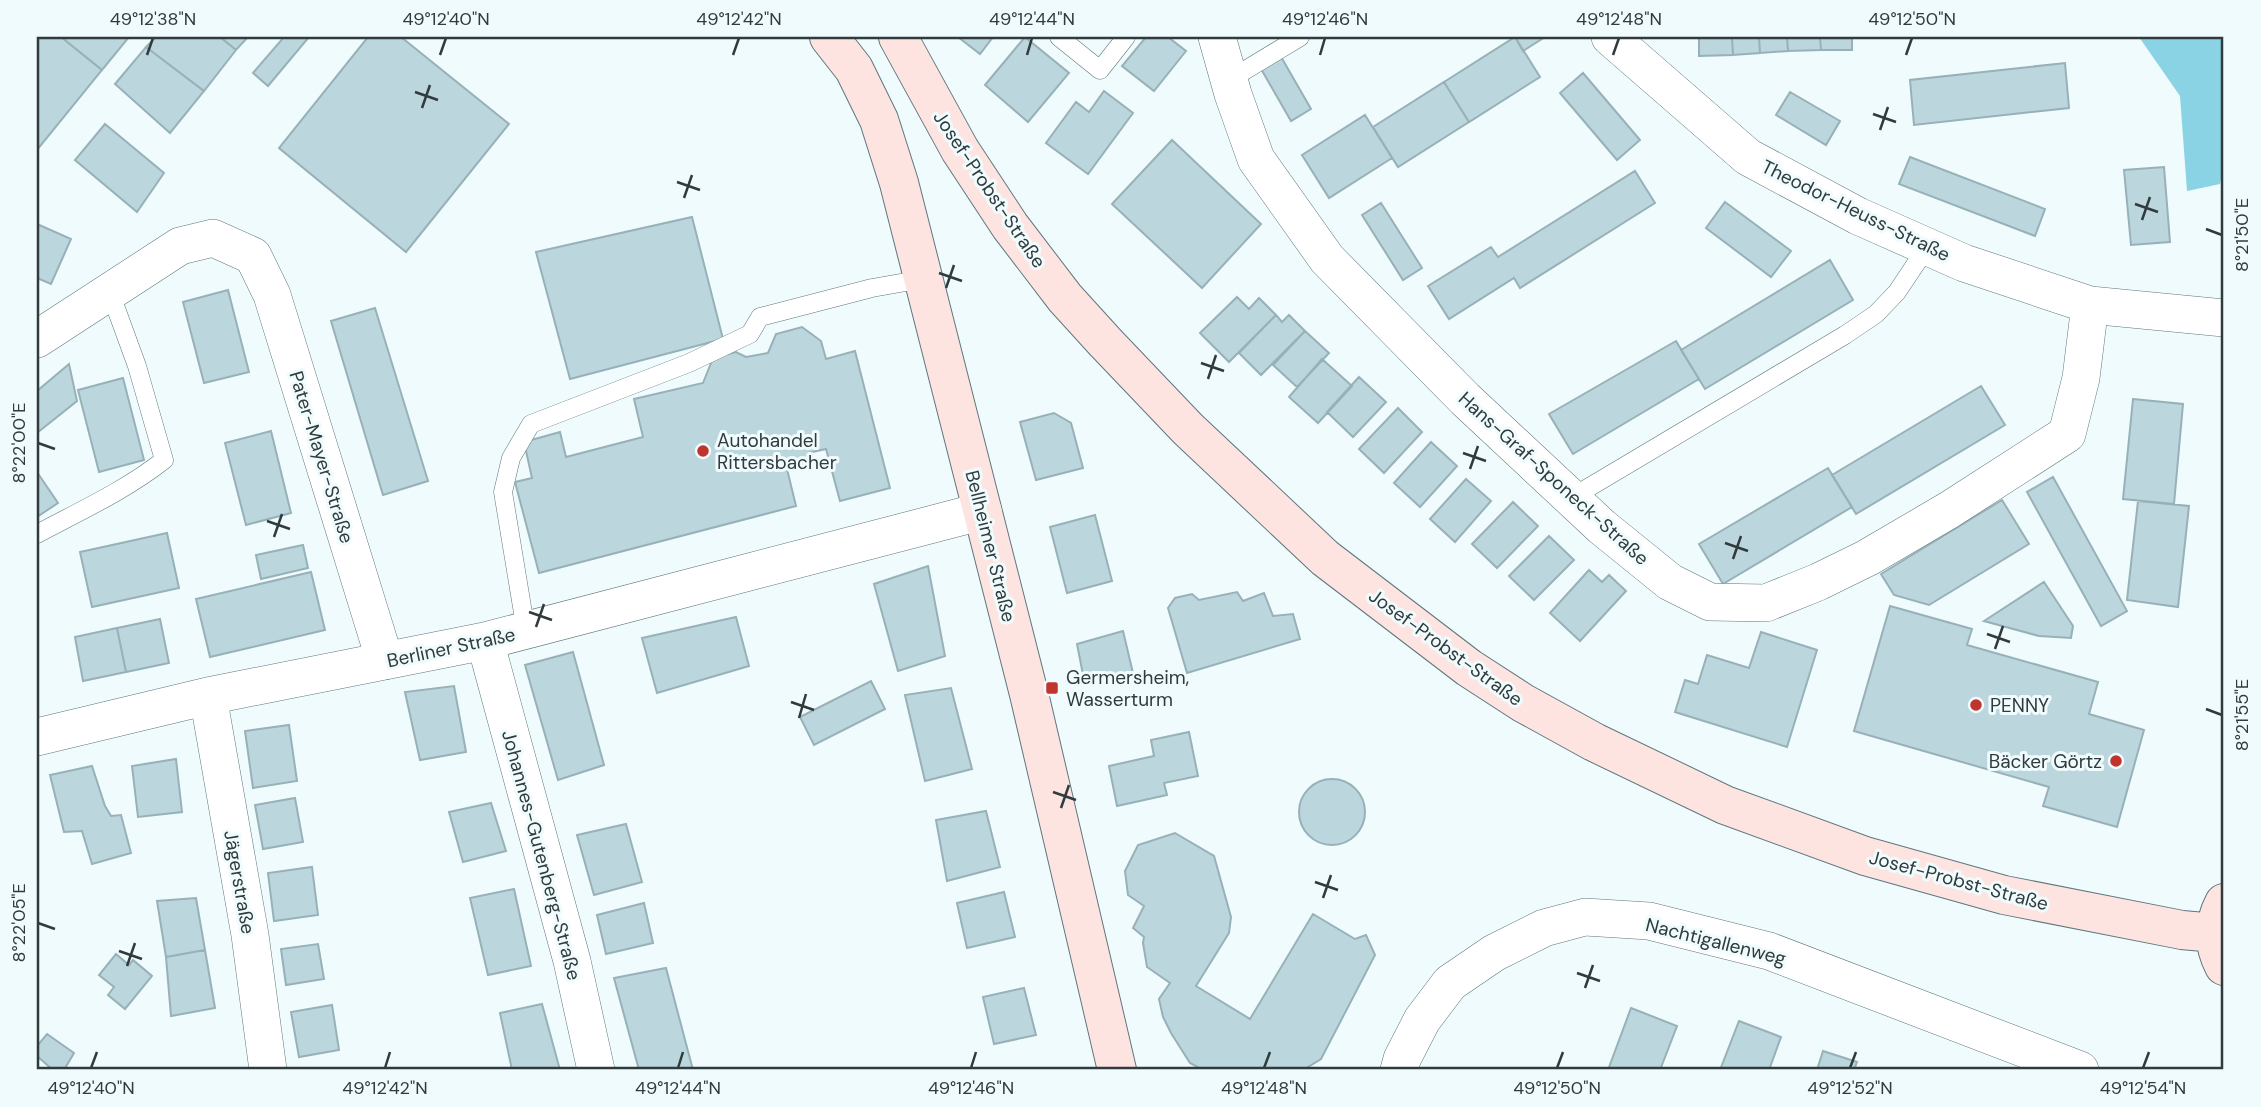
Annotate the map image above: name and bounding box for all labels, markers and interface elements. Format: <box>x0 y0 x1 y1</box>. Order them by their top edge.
text: 49°12'38"N <box>110 7 196 31</box>
text: 49°12'40"N <box>402 7 490 31</box>
text: 49°12'42"N <box>696 7 782 31</box>
text: 49°12'44"N <box>989 7 1075 31</box>
text: 49°12'46"N <box>1282 7 1368 31</box>
text: 49°12'48"N <box>1576 7 1662 31</box>
text: 49°12'50"N <box>1868 7 1956 31</box>
street label: Josef-Probst-Straße <box>928 106 1052 273</box>
street label: Theodor-Heuss-Straße <box>1757 154 1954 267</box>
text: 8°21'50"E <box>2230 198 2254 272</box>
street label: Pater-Mayer-Straße <box>283 368 360 546</box>
street label: Hans-Graf-Sponeck-Straße <box>1453 386 1654 571</box>
text: 8°22'00"E <box>7 403 31 483</box>
place label: Autohandel Rittersbacher <box>717 428 837 475</box>
marker: Autohandel Rittersbacher <box>695 443 711 459</box>
street label: Bellheimer Straße <box>960 468 1021 625</box>
street label: Josef-Probst-Straße <box>1364 583 1528 712</box>
street label: Berliner Straße <box>385 622 518 673</box>
place label: Germersheim, Wasserturm <box>1066 665 1189 712</box>
text: 8°21'55"E <box>2230 679 2254 751</box>
marker: Germersheim, Wasserturm <box>1044 680 1060 696</box>
place label: PENNY <box>1990 693 2049 718</box>
marker: PENNY <box>1968 697 1984 713</box>
street label: Johannes-Gutenberg-Straße <box>496 727 587 983</box>
place label: Bäcker Görtz <box>1989 749 2102 774</box>
marker: Bäcker Görtz <box>2108 753 2124 769</box>
street label: Jägerstraße <box>218 828 261 936</box>
street label: Josef-Probst-Straße <box>1867 845 2051 916</box>
text: 8°22'05"E <box>7 883 31 963</box>
street label: Nachtigallenweg <box>1643 912 1789 971</box>
text: 49°12'40"N <box>47 1076 135 1100</box>
text: 49°12'42"N <box>342 1076 428 1100</box>
text: 49°12'44"N <box>635 1076 721 1100</box>
text: 49°12'46"N <box>928 1076 1014 1100</box>
text: 49°12'48"N <box>1221 1076 1307 1100</box>
text: 49°12'50"N <box>1513 1076 1601 1100</box>
text: 49°12'52"N <box>1807 1076 1893 1100</box>
text: 49°12'54"N <box>2100 1076 2186 1100</box>

